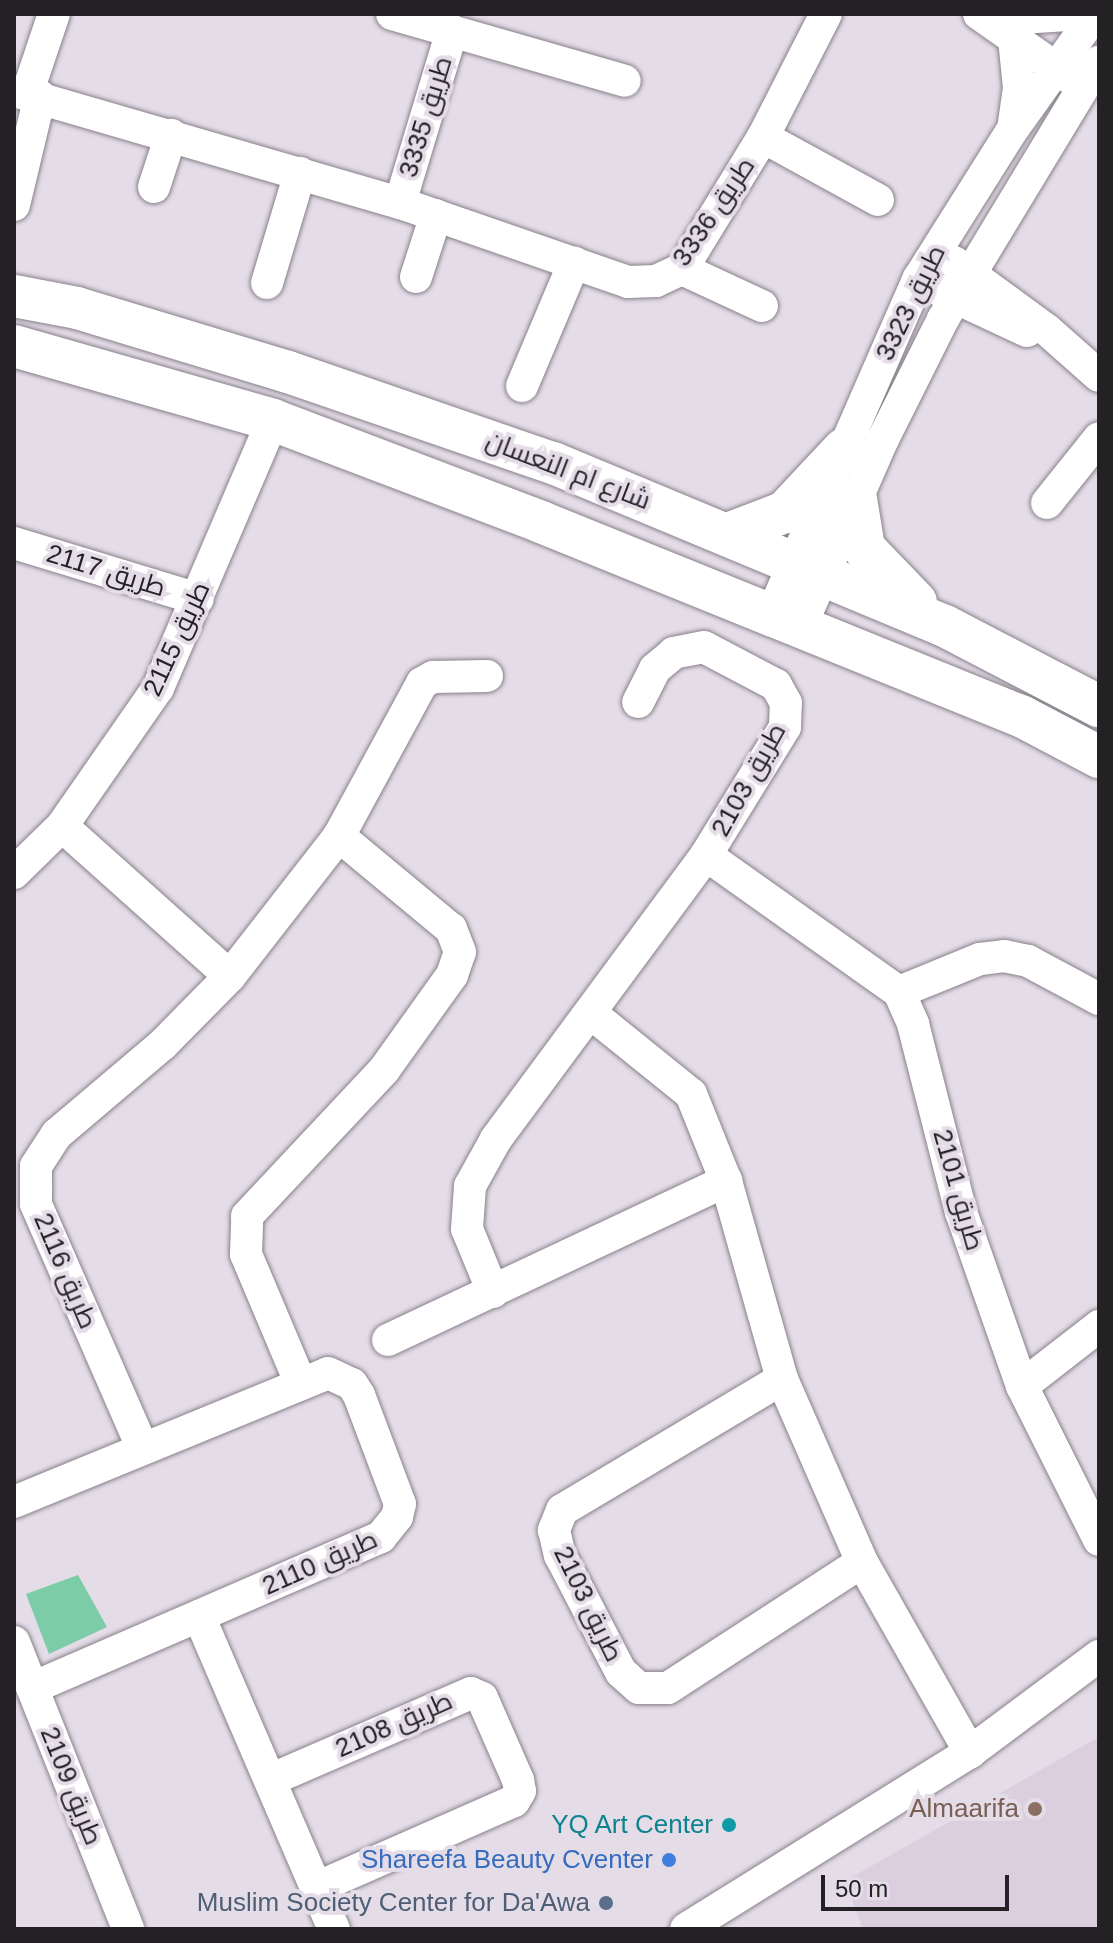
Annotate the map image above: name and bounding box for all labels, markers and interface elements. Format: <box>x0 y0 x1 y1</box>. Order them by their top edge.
street label: طريق 3335 <box>393 53 459 181</box>
street label: طريق 3336 <box>666 152 762 272</box>
street label: طريق 3323 <box>870 240 952 366</box>
street label: شارع ام النعسان <box>481 425 655 517</box>
street label: طريق 2117 <box>43 538 169 604</box>
street label: طريق 2115 <box>137 577 217 701</box>
street label: طريق 2103 <box>705 718 793 842</box>
street label: طريق 2101 <box>926 1126 990 1254</box>
street label: طريق 2116 <box>27 1209 103 1333</box>
street label: طريق 2110 <box>258 1524 382 1602</box>
street label: طريق 2103 <box>547 1541 629 1667</box>
street label: طريق 2108 <box>331 1685 457 1765</box>
street label: طريق 2109 <box>33 1722 109 1850</box>
place label: Almaarifa <box>909 1793 1019 1825</box>
marker: Almaarifa <box>1026 1800 1044 1818</box>
place label: YQ Art Center <box>550 1809 713 1841</box>
marker: YQ Art Center <box>720 1816 738 1834</box>
place label: Shareefa Beauty Cventer <box>361 1844 653 1876</box>
marker: Shareefa Beauty Cventer <box>660 1851 678 1869</box>
scale bar <box>825 1859 1013 1909</box>
text: 50 m <box>835 1875 888 1902</box>
place label: Muslim Society Center for Da'Awa <box>197 1887 590 1919</box>
marker: Muslim Society Center for Da'Awa <box>597 1894 615 1912</box>

